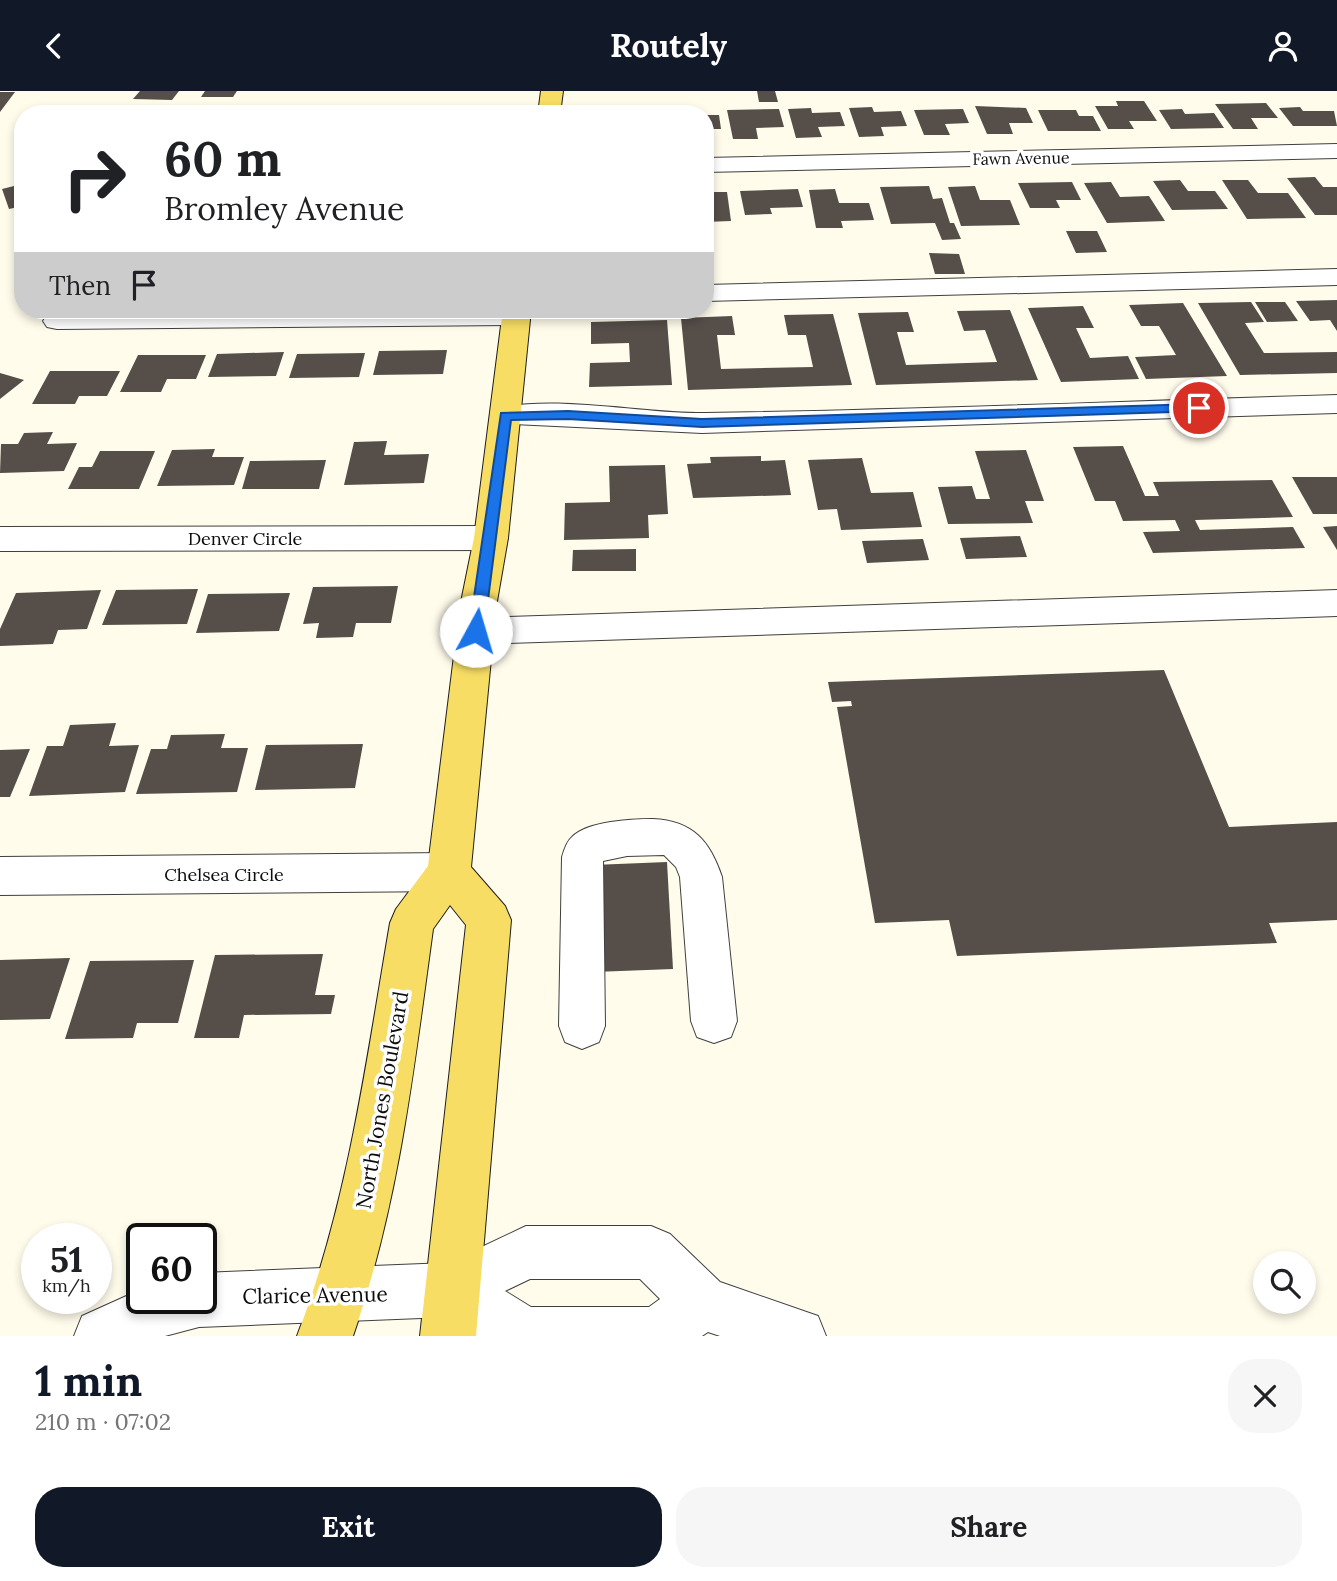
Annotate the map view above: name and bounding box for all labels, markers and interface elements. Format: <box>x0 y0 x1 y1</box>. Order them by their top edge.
text: Routely <box>610 25 727 66</box>
icon: back <box>35 27 73 65</box>
icon: person <box>1264 27 1302 65</box>
text: 60 m <box>164 127 281 189</box>
icon: right <box>49 133 140 224</box>
street label: Fawn Avenue <box>972 147 1070 169</box>
text: Bromley Avenue <box>164 188 404 229</box>
icon: arrive <box>125 266 163 304</box>
text: Then <box>49 269 111 302</box>
pin <box>1169 378 1229 438</box>
icon: arrive <box>1180 389 1218 427</box>
street label: Denver Circle <box>188 527 303 550</box>
position arrow <box>439 594 513 668</box>
street label: Chelsea Circle <box>164 863 284 886</box>
street label: North Jones Boulevard <box>350 989 414 1211</box>
speed limit sign: 60 <box>126 1223 217 1314</box>
text: 51 <box>50 1237 83 1282</box>
map controls <box>1253 1251 1316 1314</box>
button: search <box>1253 1251 1316 1314</box>
text: km/h <box>42 1274 91 1297</box>
street label: Clarice Avenue <box>242 1280 388 1310</box>
text: 1 min <box>35 1354 142 1408</box>
button: close <box>1228 1359 1302 1433</box>
text: 210 m · 07:02 <box>35 1407 171 1436</box>
button: Exit <box>35 1487 662 1567</box>
button: Share <box>676 1487 1302 1567</box>

